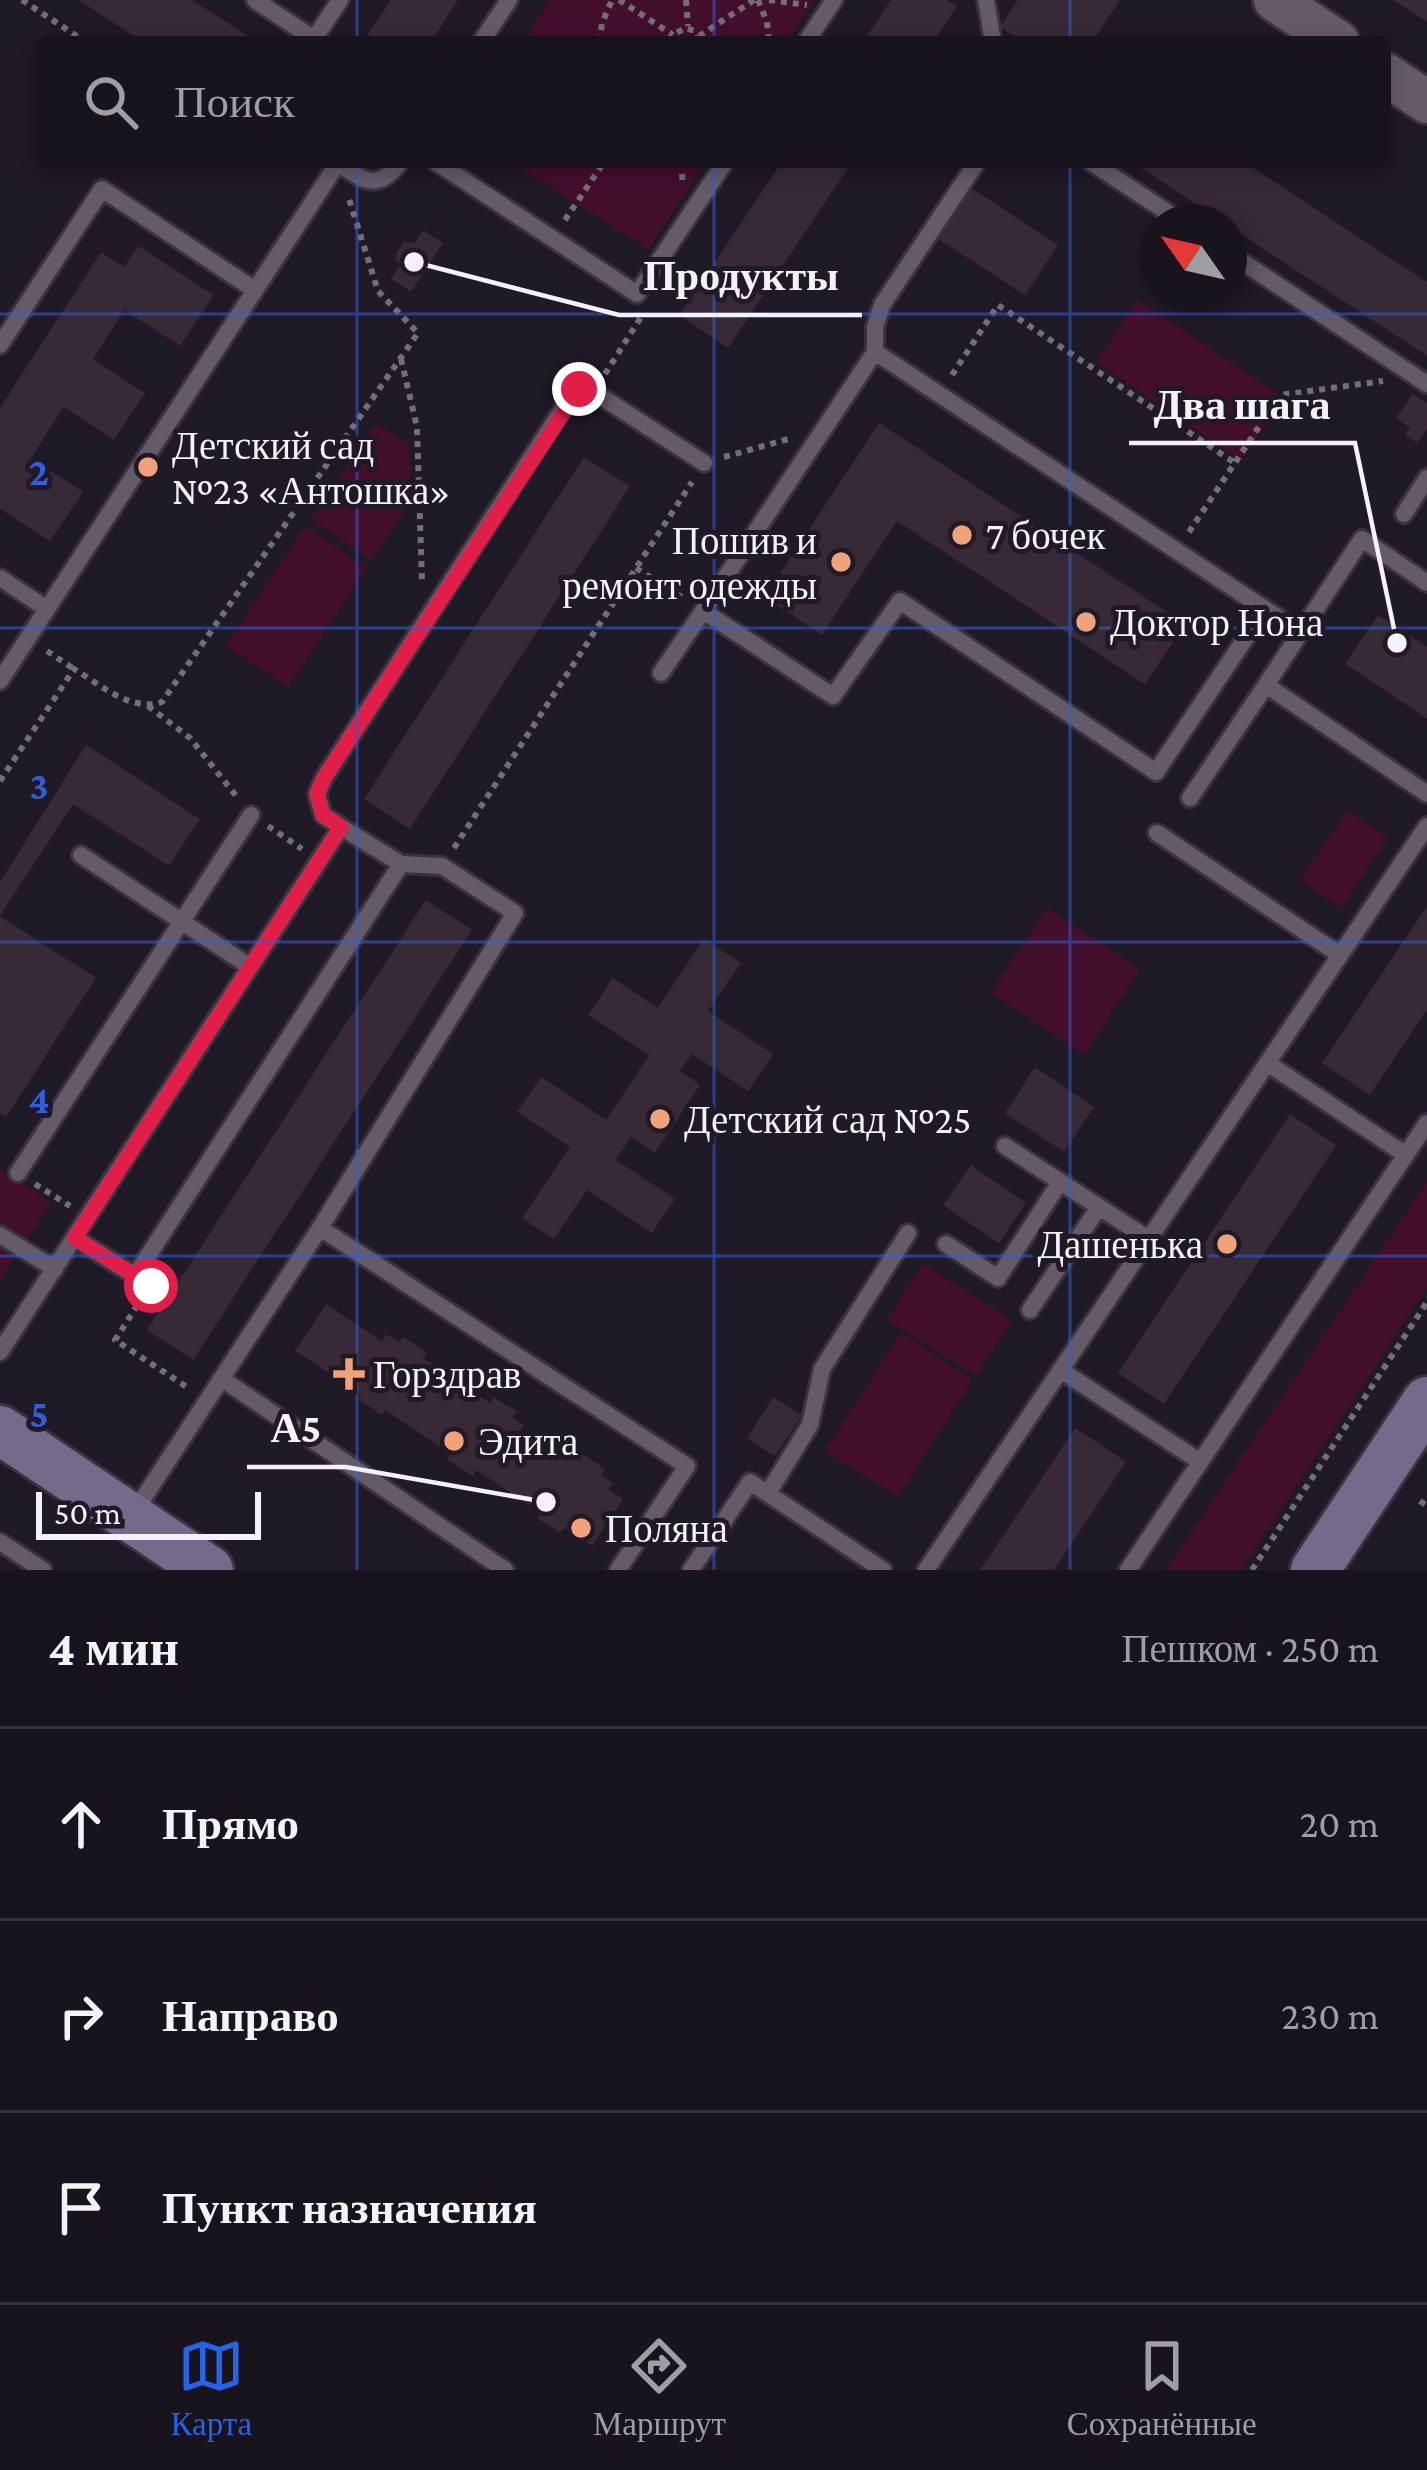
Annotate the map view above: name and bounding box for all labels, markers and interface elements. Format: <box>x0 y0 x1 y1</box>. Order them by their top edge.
search box <box>36 36 1391 168</box>
icon: search <box>78 69 144 135</box>
text: Поиск <box>174 77 295 127</box>
north arrow <box>1139 204 1247 312</box>
callout: Продукты <box>619 237 862 315</box>
text: Продукты <box>643 252 839 299</box>
route end <box>552 362 606 416</box>
callout: Два шага <box>1129 365 1355 443</box>
text: Два шага <box>1153 381 1331 428</box>
place label: Детский сад №23 «Антошка» <box>172 424 451 512</box>
text: 2 <box>29 450 49 493</box>
marker: Детский сад №23 «Антошка» <box>135 454 161 480</box>
place label: 7 бочек <box>986 514 1106 557</box>
place label: Пошив и ремонт одежды <box>562 519 817 608</box>
marker: 7 бочек <box>949 522 975 548</box>
marker: Пошив и ремонт одежды <box>828 549 854 575</box>
place label: Доктор Нона <box>1110 601 1323 645</box>
marker: Доктор Нона <box>1073 609 1099 635</box>
text: 3 <box>29 764 49 807</box>
text: 4 <box>28 1078 50 1121</box>
place label: Детский сад №25 <box>684 1098 971 1142</box>
marker: Детский сад №25 <box>647 1106 673 1132</box>
place label: Дашенька <box>1037 1223 1203 1267</box>
marker: Дашенька <box>1214 1231 1240 1257</box>
route start <box>124 1259 178 1313</box>
place label: Горздрав <box>373 1353 521 1397</box>
marker: Горздрав <box>336 1361 362 1387</box>
callout: А5 <box>247 1389 346 1467</box>
text: 5 <box>29 1392 49 1435</box>
text: А5 <box>271 1404 321 1451</box>
place label: Эдита <box>478 1420 578 1463</box>
marker: Эдита <box>441 1428 467 1454</box>
scale bar <box>36 1486 261 1539</box>
text: 50 m <box>54 1494 121 1531</box>
place label: Поляна <box>605 1507 728 1550</box>
marker: Поляна <box>568 1515 594 1541</box>
text: 4 мин <box>48 1619 179 1676</box>
text: Пешком · 250 m <box>1121 1627 1379 1670</box>
icon: ahead <box>48 1791 114 1857</box>
text: Прямо <box>162 1799 299 1849</box>
text: 20 m <box>1300 1802 1379 1845</box>
icon: right <box>48 1983 114 2049</box>
text: Направо <box>162 1991 339 2041</box>
text: 230 m <box>1281 1994 1379 2037</box>
icon: arrive <box>48 2175 114 2241</box>
text: Пункт назначения <box>162 2183 537 2233</box>
tab: Карта <box>170 2333 252 2443</box>
tab: Маршрут <box>593 2333 726 2443</box>
tab: Сохранённые <box>1067 2333 1257 2443</box>

